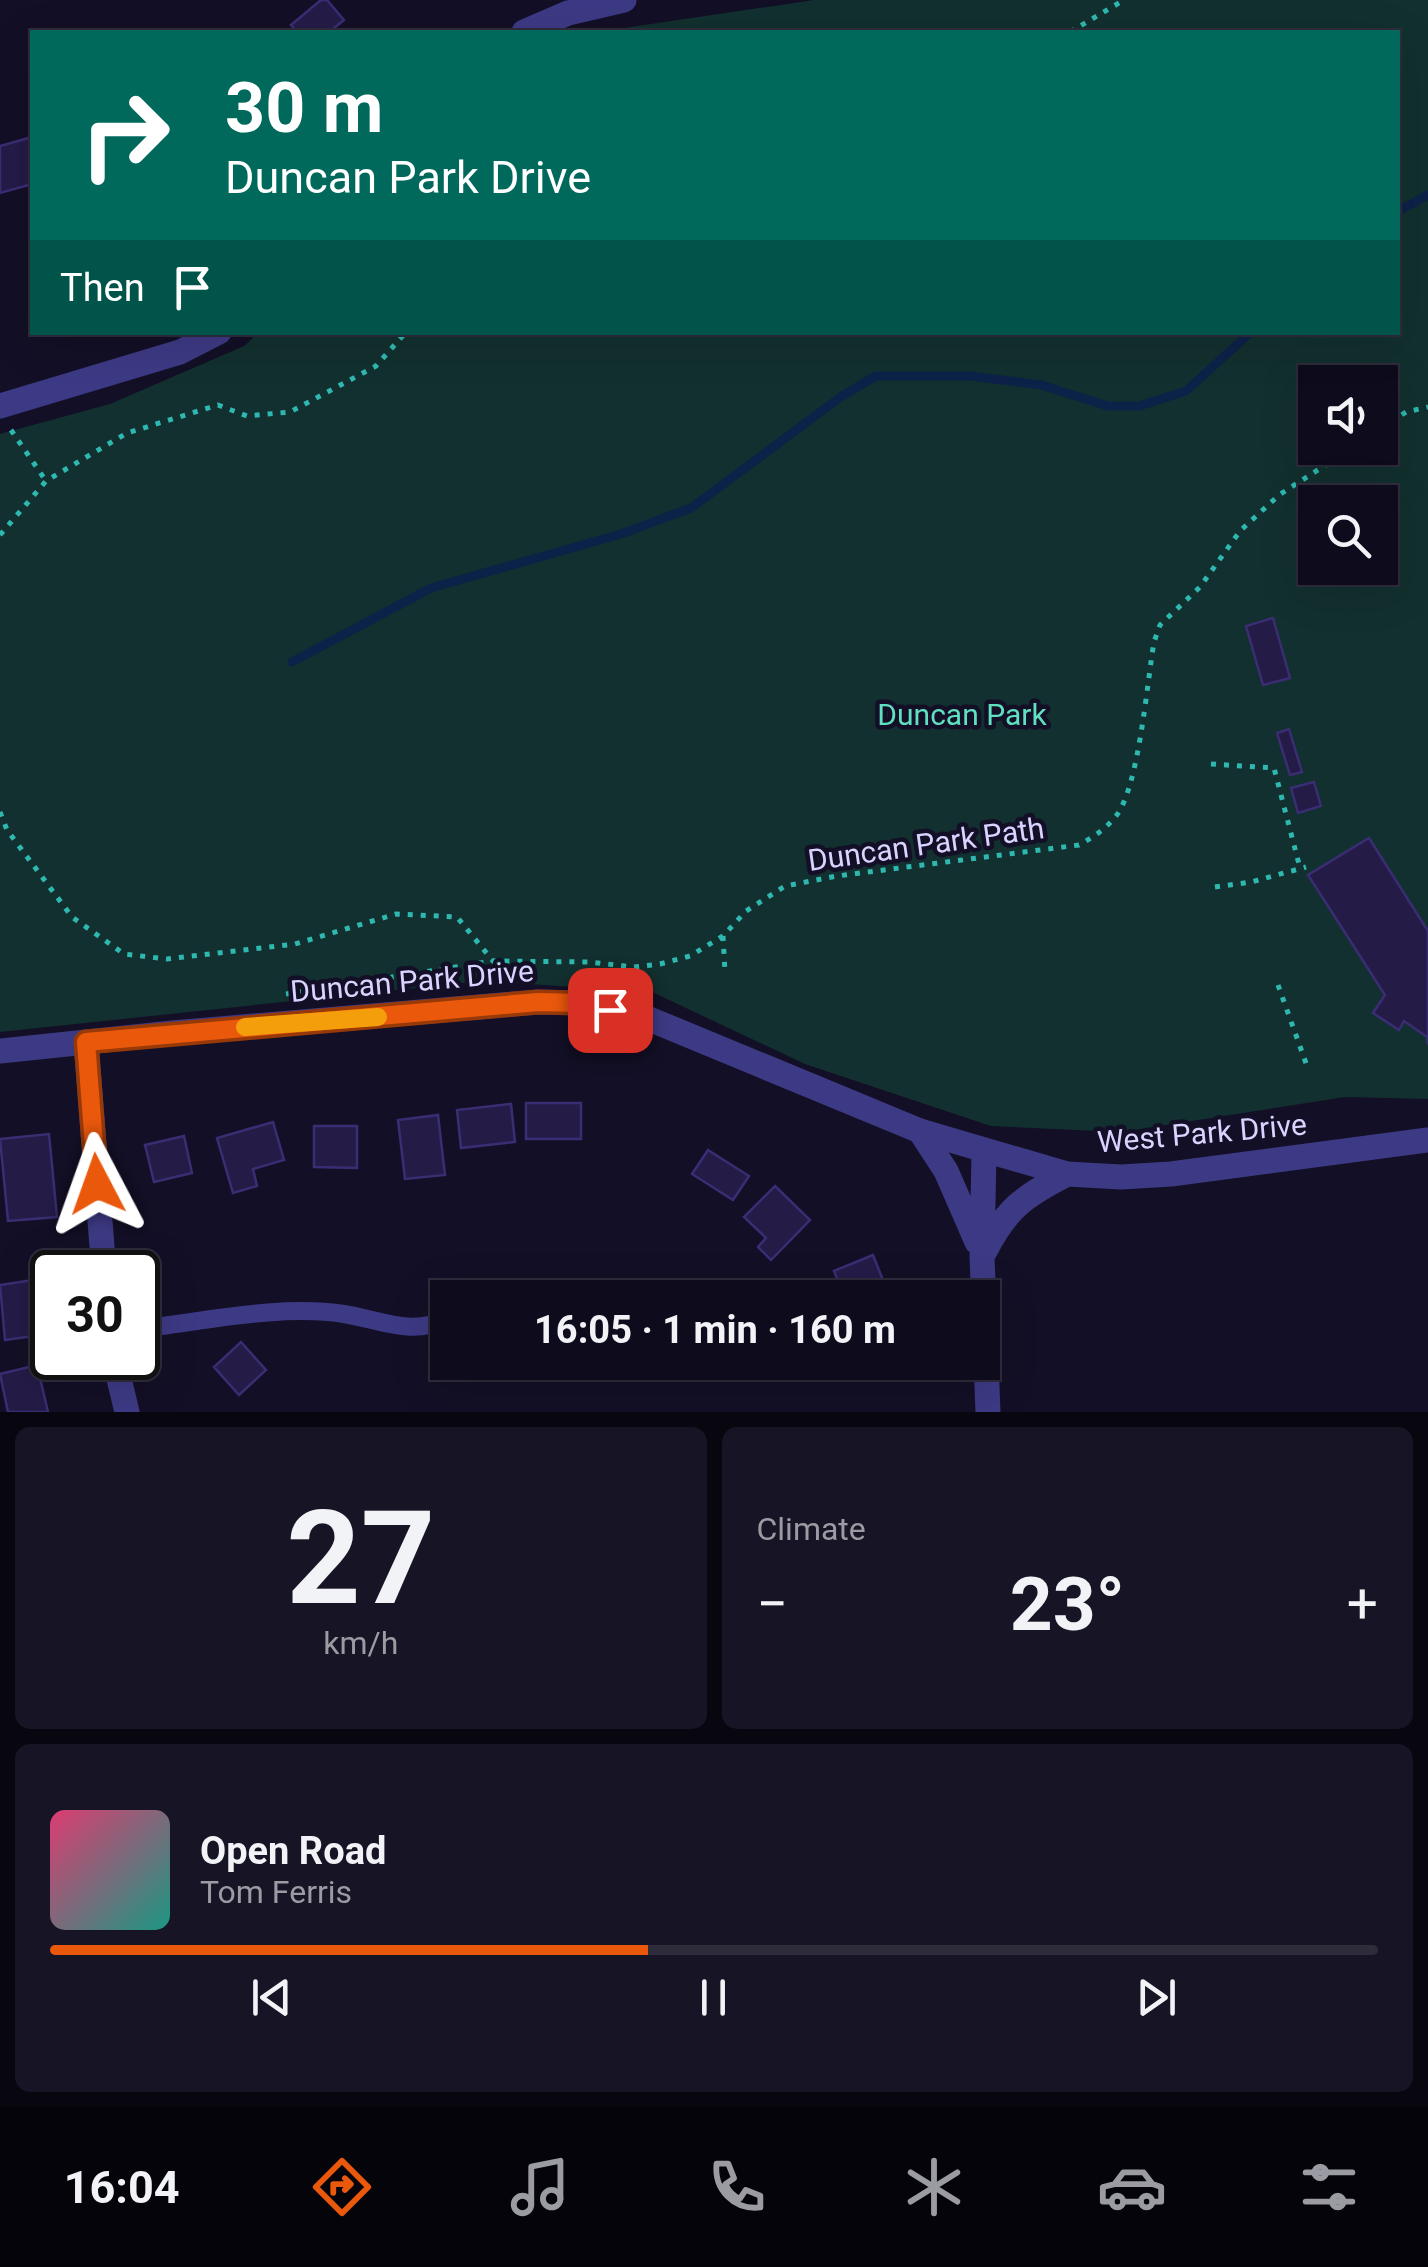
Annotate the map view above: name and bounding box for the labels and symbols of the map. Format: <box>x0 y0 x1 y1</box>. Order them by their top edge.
park label: Duncan Park <box>877 697 1047 732</box>
street label: Duncan Park Path <box>806 810 1046 878</box>
street label: Duncan Park Drive <box>289 953 535 1009</box>
pin <box>568 968 653 1053</box>
street label: West Park Drive <box>1096 1106 1308 1160</box>
position arrow <box>45 1132 149 1236</box>
speed limit sign: 30 <box>30 1250 160 1380</box>

